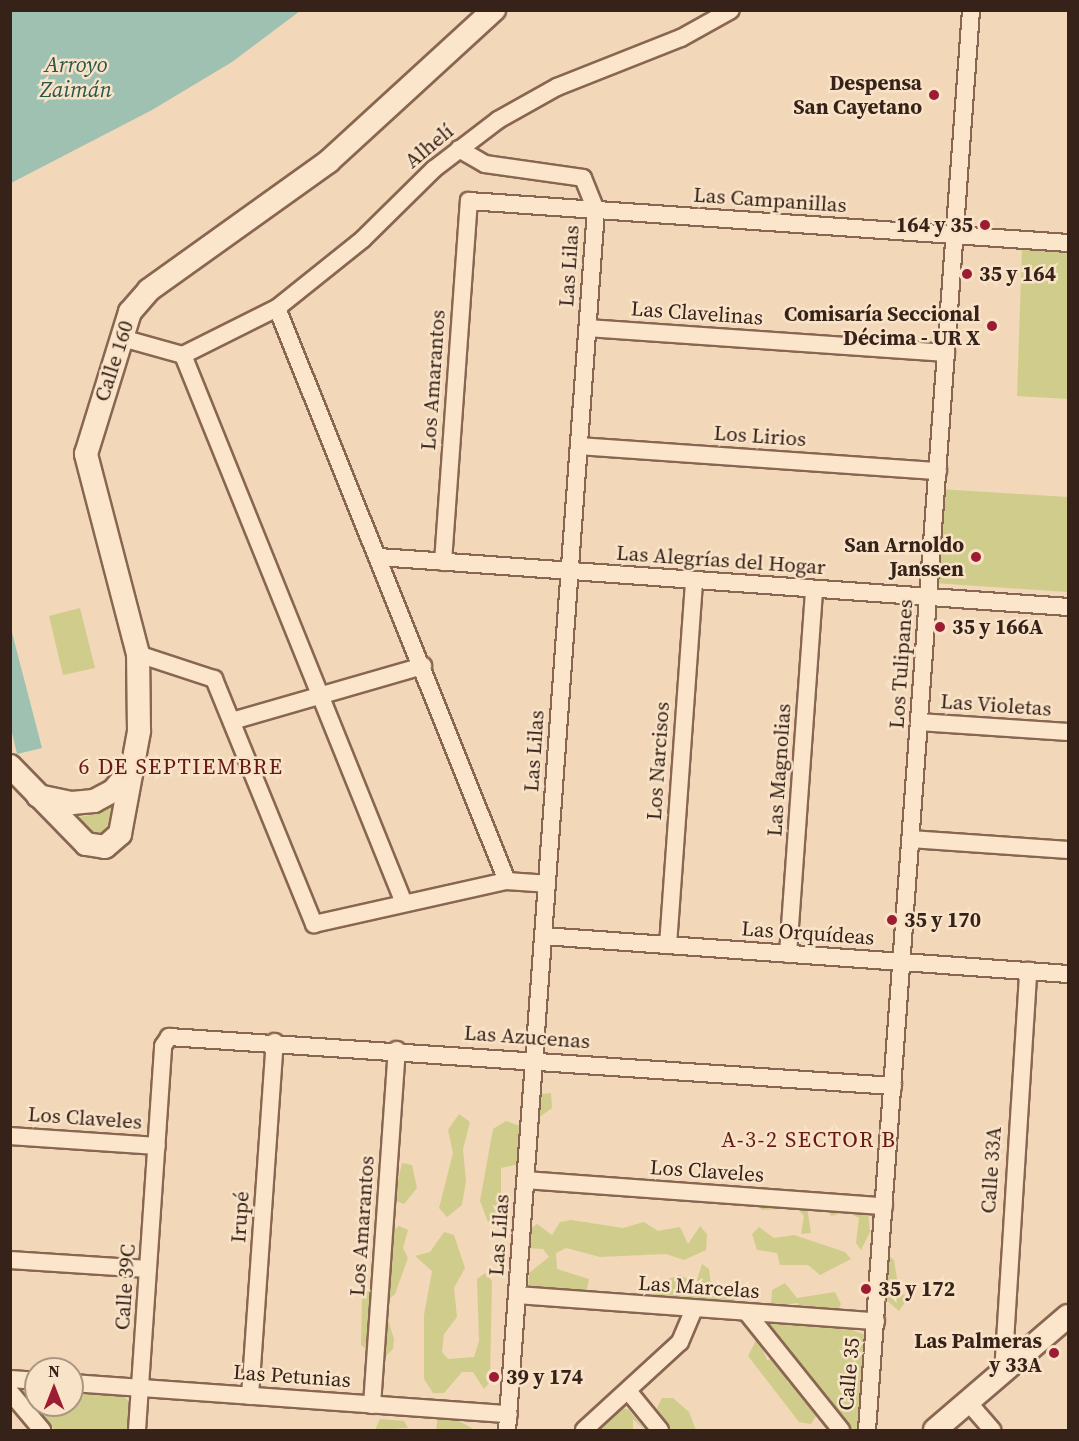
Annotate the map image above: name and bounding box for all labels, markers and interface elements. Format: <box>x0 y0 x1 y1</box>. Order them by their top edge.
water label: Arroyo Zaimán <box>40 51 112 102</box>
place label: Despensa San Cayetano <box>793 70 922 120</box>
marker: Despensa San Cayetano <box>927 88 941 102</box>
street label: Alhelí <box>400 118 458 174</box>
street label: Las Campanillas <box>693 182 847 218</box>
place label: 164 y 35 <box>896 212 973 238</box>
marker: 164 y 35 <box>978 218 992 232</box>
street label: Las Lilas <box>554 224 584 308</box>
place label: 35 y 164 <box>979 261 1056 287</box>
marker: 35 y 164 <box>960 267 974 281</box>
street label: Las Clavelinas <box>630 296 764 330</box>
place label: Comisaría Seccional Décima - UR X <box>784 301 980 351</box>
street label: Los Amarantos <box>416 309 450 451</box>
street label: Calle 160 <box>89 317 139 405</box>
marker: Comisaría Seccional Décima - UR X <box>985 319 999 333</box>
street label: Los Lirios <box>713 420 807 452</box>
place label: San Arnoldo Janssen <box>844 532 964 582</box>
street label: Las Alegrías del Hogar <box>615 540 827 580</box>
marker: San Arnoldo Janssen <box>969 550 983 564</box>
street label: Los Tulipanes <box>884 598 918 730</box>
place label: 35 y 166A <box>952 614 1043 640</box>
marker: 35 y 166A <box>933 620 947 634</box>
street label: Las Violetas <box>939 689 1053 721</box>
street label: Los Narcisos <box>641 701 675 821</box>
street label: Las Magnolias <box>762 703 796 837</box>
street label: Las Lilas <box>519 709 549 793</box>
district label: 6 DE SEPTIEMBRE <box>79 754 283 780</box>
place label: 35 y 170 <box>904 907 981 933</box>
marker: 35 y 170 <box>885 913 899 927</box>
street label: Las Orquídeas <box>741 916 875 950</box>
street label: Las Azucenas <box>463 1020 591 1054</box>
street label: Los Claveles <box>27 1101 143 1135</box>
street label: Calle 33A <box>975 1126 1007 1214</box>
district label: A-3-2 SECTOR B <box>721 1127 897 1153</box>
street label: Los Claveles <box>649 1154 765 1188</box>
street label: Los Amarantos <box>345 1155 379 1297</box>
street label: Irupé <box>226 1190 254 1244</box>
street label: Las Lilas <box>484 1193 514 1277</box>
street label: Calle 39C <box>109 1243 141 1331</box>
street label: Las Marcelas <box>637 1270 761 1304</box>
place label: 35 y 172 <box>878 1276 955 1302</box>
marker: 35 y 172 <box>859 1282 873 1296</box>
place label: Las Palmeras y 33A <box>914 1328 1042 1378</box>
street label: Calle 35 <box>833 1337 865 1411</box>
marker: Las Palmeras y 33A <box>1047 1346 1061 1360</box>
north arrow <box>24 1357 84 1417</box>
street label: Las Petunias <box>232 1359 352 1393</box>
text: N <box>48 1360 60 1382</box>
place label: 39 y 174 <box>506 1364 583 1390</box>
marker: 39 y 174 <box>487 1370 501 1384</box>

